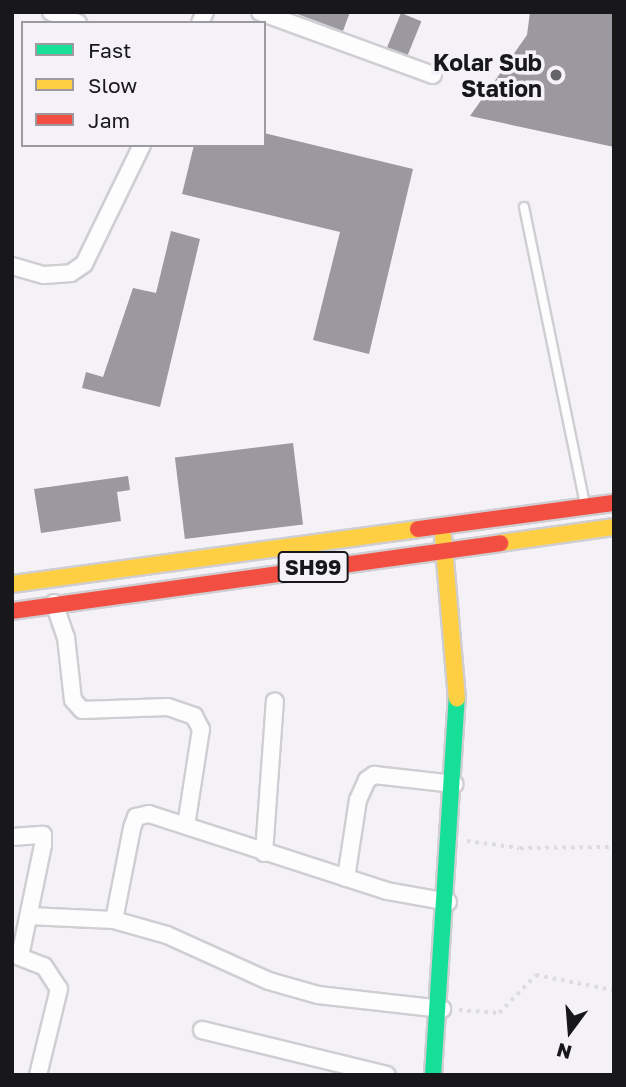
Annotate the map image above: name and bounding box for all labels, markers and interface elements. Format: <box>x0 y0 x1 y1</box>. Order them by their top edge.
legend <box>21 21 266 147</box>
text: Fast <box>88 37 131 63</box>
place label: Kolar Sub Station <box>433 48 542 102</box>
marker: Kolar Sub Station <box>548 67 564 83</box>
text: Slow <box>88 72 137 98</box>
text: Jam <box>88 107 130 133</box>
road number: SH99 <box>276 550 350 584</box>
north arrow <box>535 996 605 1066</box>
text: N <box>554 1039 574 1065</box>

